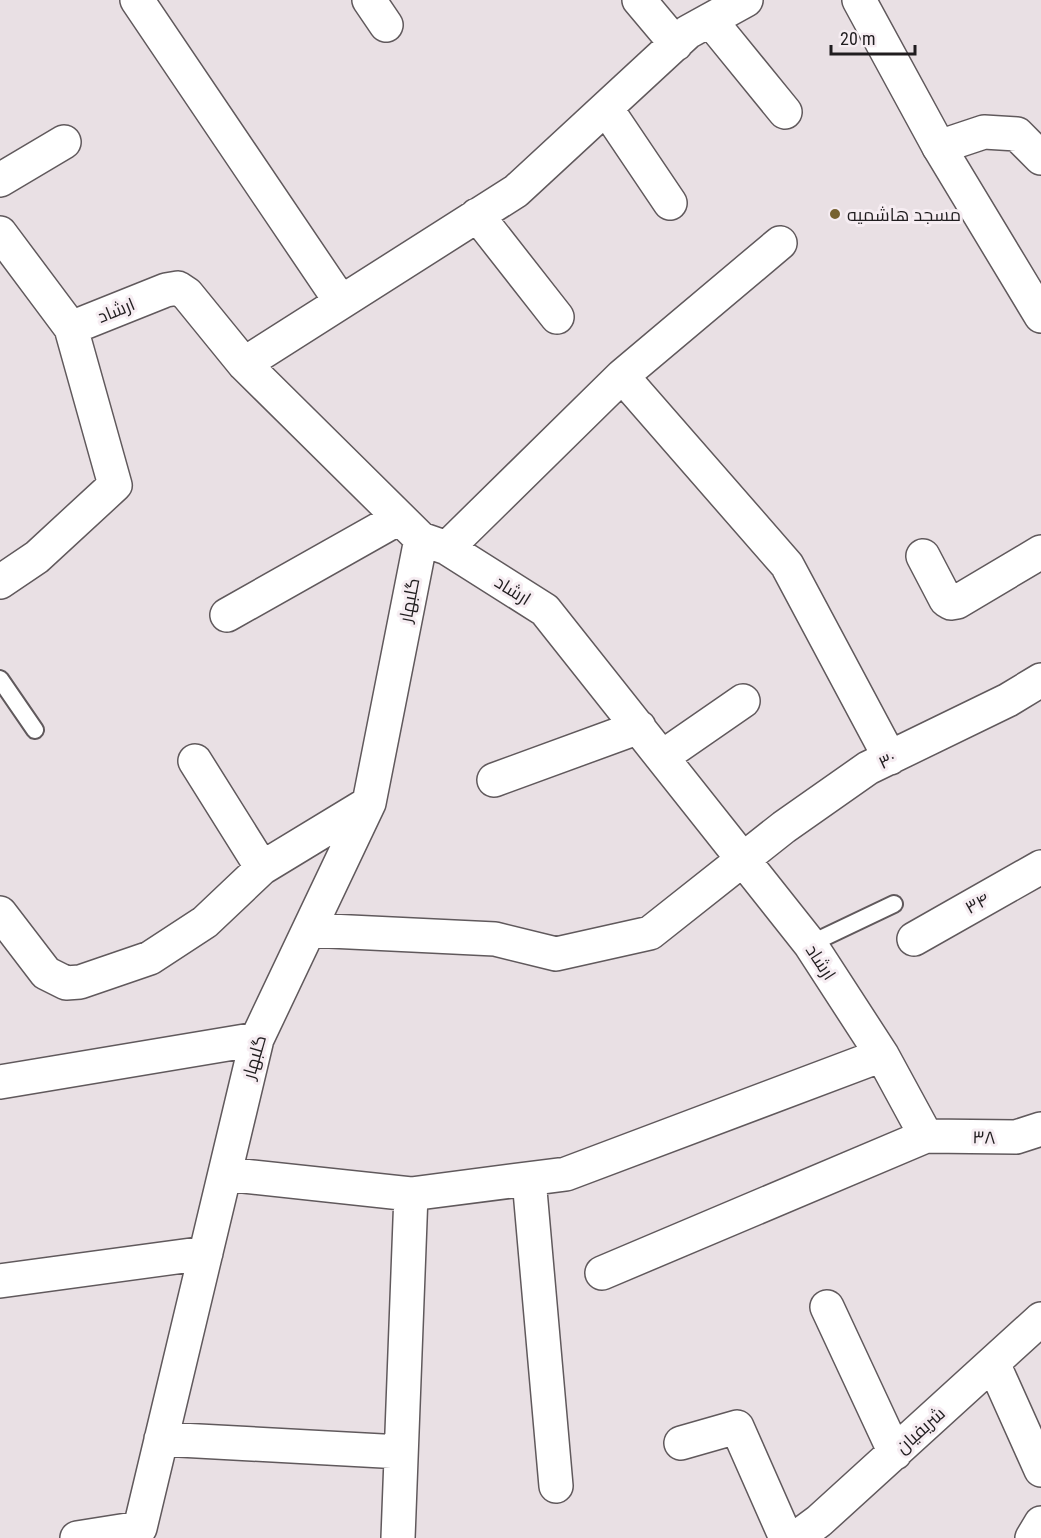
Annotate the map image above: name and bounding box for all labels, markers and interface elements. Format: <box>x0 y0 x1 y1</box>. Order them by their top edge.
scale bar <box>831 18 915 56</box>
text: 20 m <box>840 28 875 49</box>
place label: مسجد هاشمیه <box>847 204 961 225</box>
marker: مسجد هاشمیه <box>828 207 842 221</box>
street label: ارشاد <box>94 293 138 328</box>
street label: ارشاد <box>491 571 535 610</box>
street label: گلبهار <box>394 576 425 625</box>
street label: ۳۰ <box>875 747 899 773</box>
street label: ۳۴ <box>961 888 993 918</box>
street label: ارشاد <box>801 940 840 984</box>
street label: گلبهار <box>237 1033 271 1083</box>
street label: ۳۸ <box>972 1126 996 1148</box>
street label: شریفیان <box>891 1402 950 1458</box>

